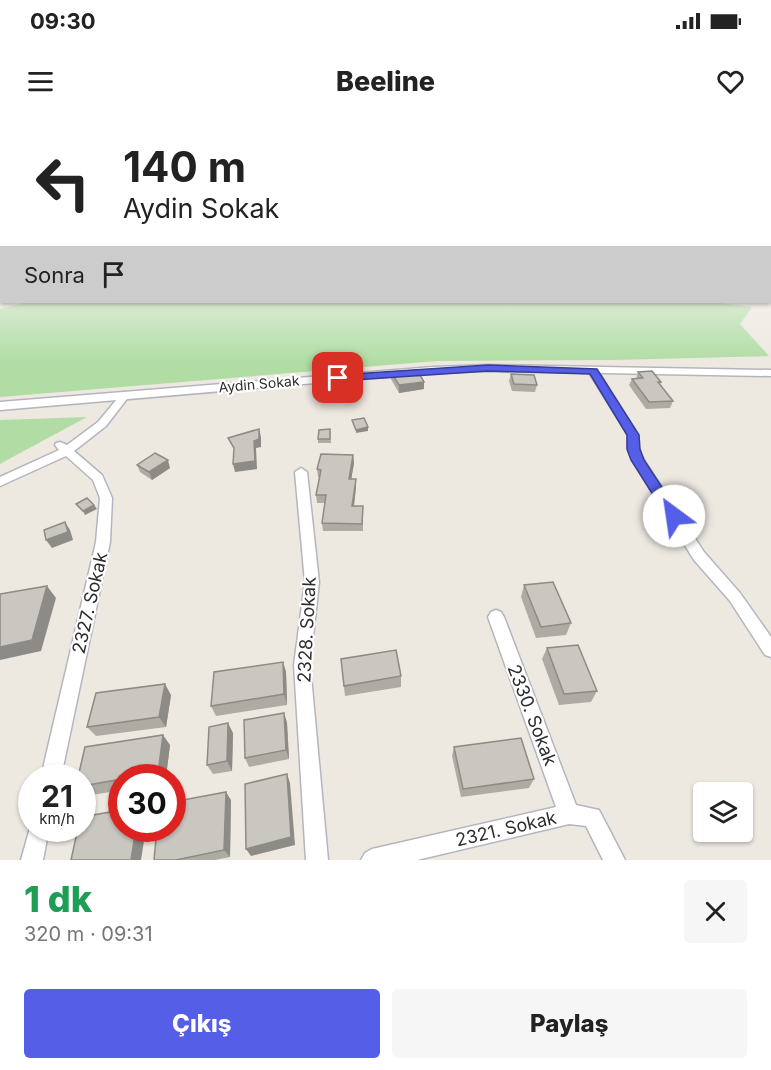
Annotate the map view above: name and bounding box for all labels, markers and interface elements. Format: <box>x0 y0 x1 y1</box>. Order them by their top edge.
text: 09:30 <box>30 8 96 34</box>
icon: menu <box>24 65 57 98</box>
text: Beeline <box>336 65 435 98</box>
icon: heart <box>714 65 747 98</box>
text: 140 m <box>123 141 246 192</box>
icon: left <box>24 144 102 222</box>
text: Aydin Sokak <box>123 192 279 225</box>
icon: arrive <box>97 258 130 291</box>
text: Sonra <box>24 262 85 288</box>
pin <box>312 352 363 403</box>
icon: arrive <box>321 361 354 394</box>
street label: Aydin Sokak <box>218 371 300 396</box>
position arrow <box>642 484 706 548</box>
street label: 2327. Sokak <box>68 550 111 656</box>
street label: 2328. Sokak <box>293 576 320 684</box>
street label: 2330. Sokak <box>504 661 561 768</box>
speed limit sign: 30 <box>108 764 186 842</box>
text: 21 <box>41 778 73 814</box>
map controls <box>693 782 753 842</box>
button: layers <box>693 782 753 842</box>
street label: 2321. Sokak <box>453 807 558 850</box>
text: km/h <box>39 809 75 828</box>
text: 1 dk <box>24 877 92 921</box>
button: close <box>684 880 747 943</box>
text: 320 m · 09:31 <box>24 922 153 946</box>
button: Çıkış <box>24 989 380 1058</box>
button: Paylaş <box>392 989 747 1058</box>

